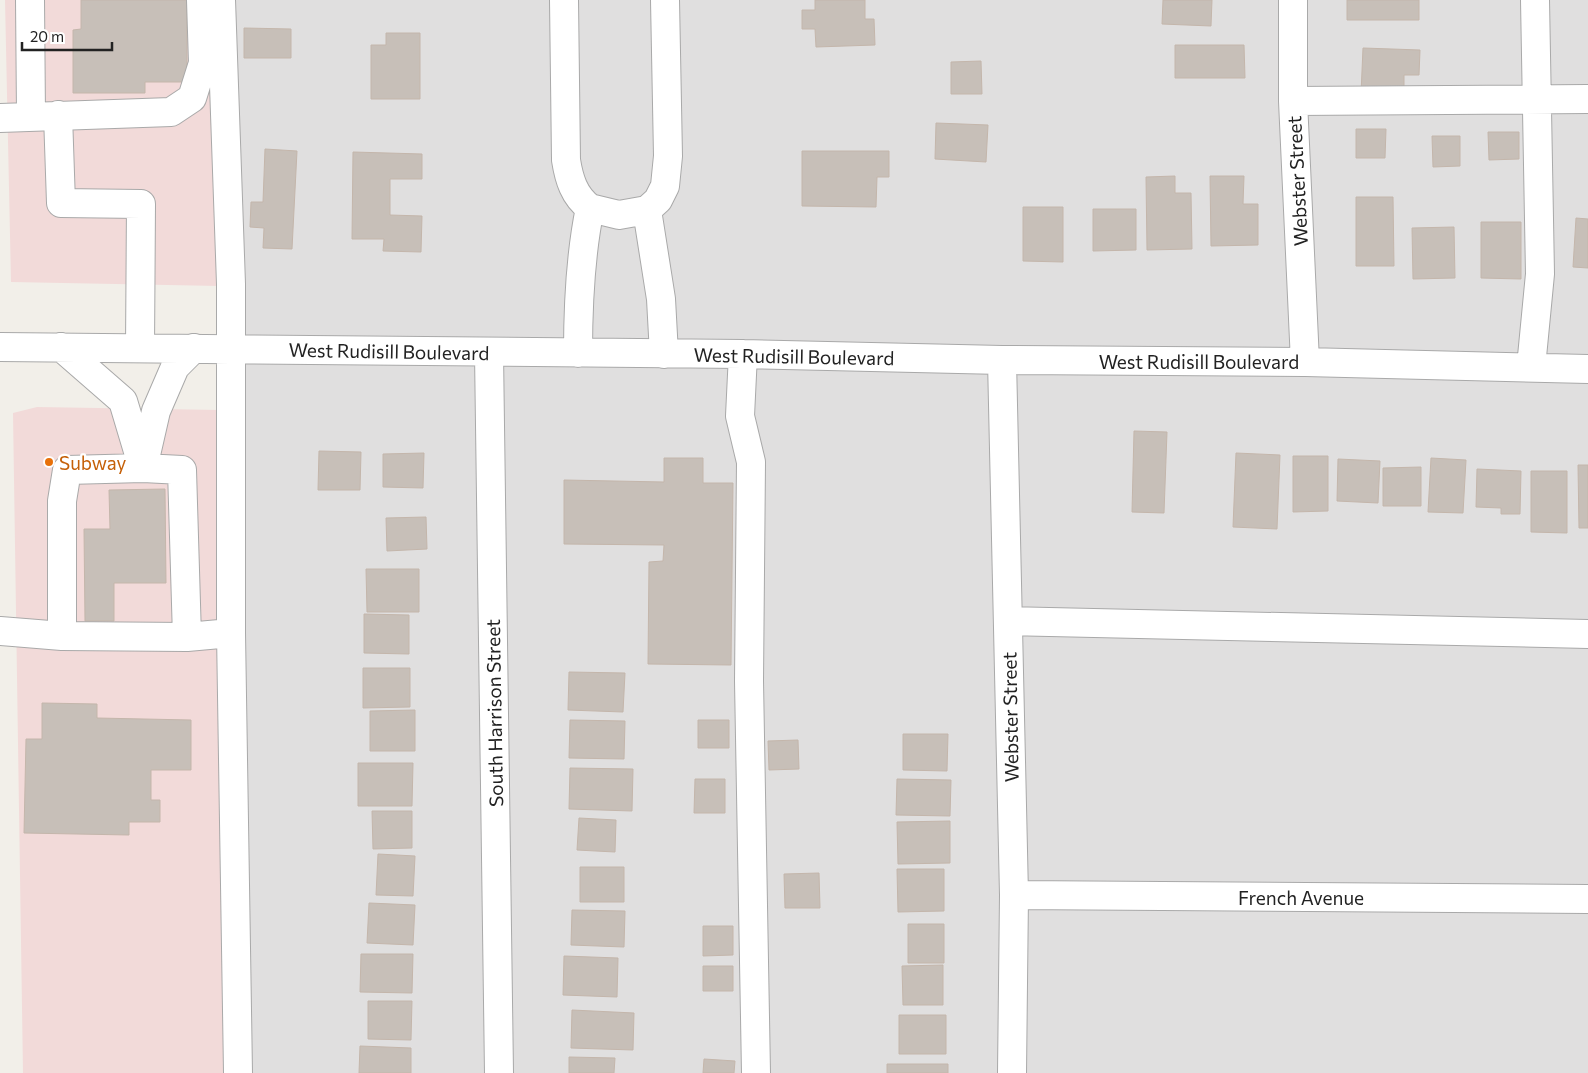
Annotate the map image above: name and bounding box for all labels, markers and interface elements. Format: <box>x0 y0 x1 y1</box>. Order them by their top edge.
scale bar <box>22 20 112 52</box>
text: 20 m <box>30 27 64 45</box>
street label: Webster Street <box>1282 115 1312 247</box>
street label: West Rudisill Boulevard <box>289 338 489 364</box>
street label: West Rudisill Boulevard <box>694 343 894 369</box>
street label: West Rudisill Boulevard <box>1099 350 1299 373</box>
place label: Subway <box>59 451 126 474</box>
marker: Subway <box>43 456 55 468</box>
street label: South Harrison Street <box>481 619 507 807</box>
street label: Webster Street <box>997 651 1023 782</box>
street label: French Avenue <box>1238 886 1364 909</box>

